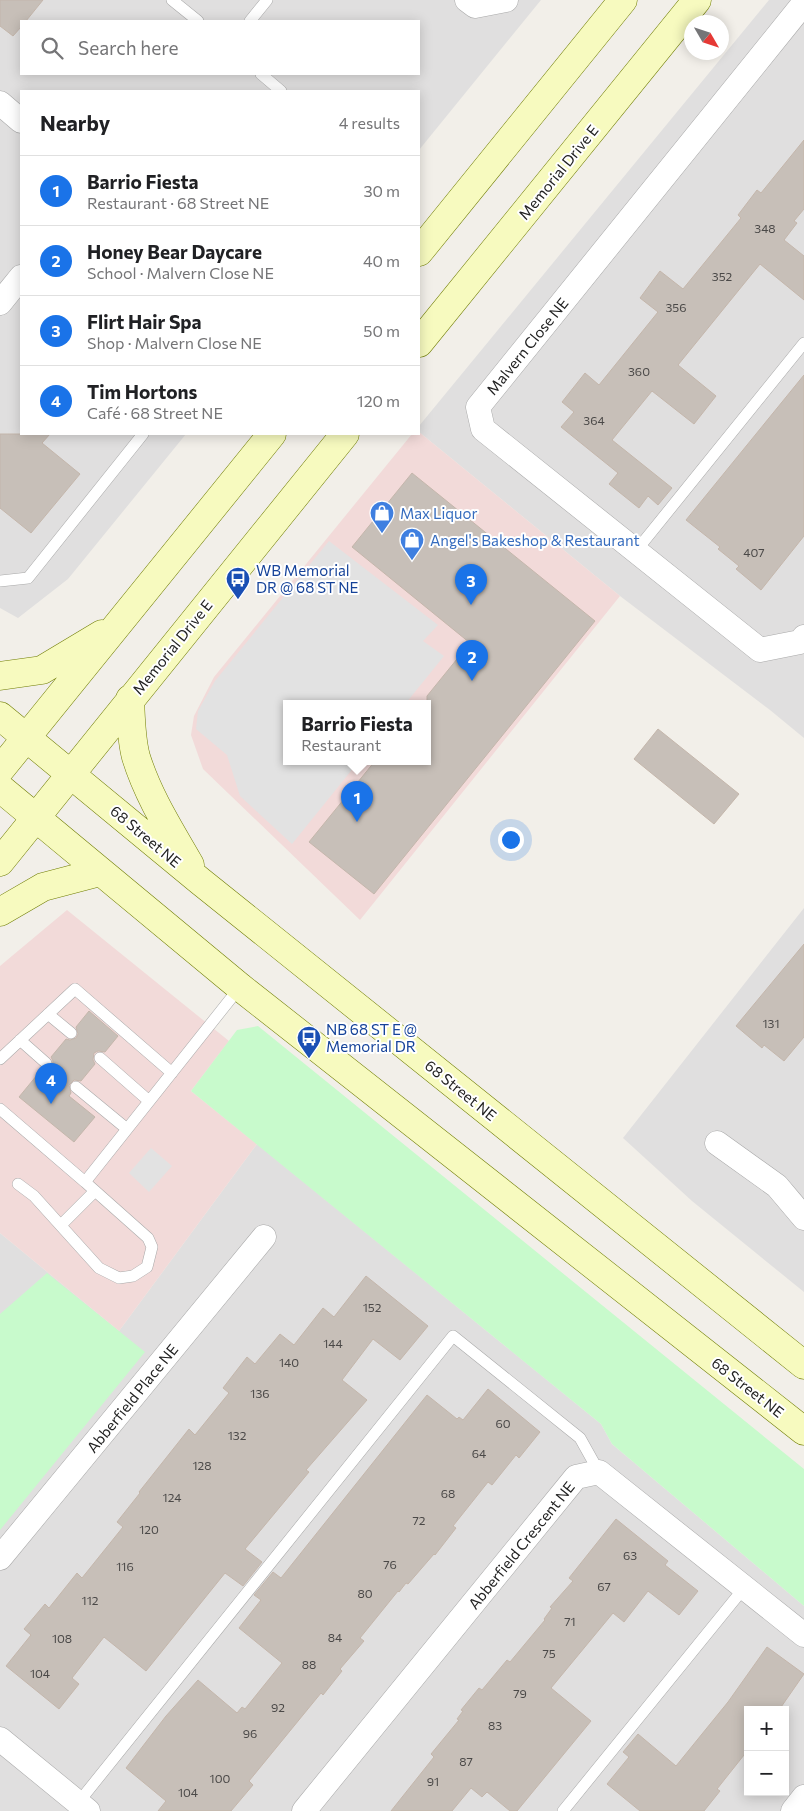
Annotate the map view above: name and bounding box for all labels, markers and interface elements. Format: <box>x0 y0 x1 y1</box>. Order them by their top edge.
north arrow <box>684 15 729 60</box>
search box <box>20 20 420 75</box>
icon: search <box>38 34 66 62</box>
text: Search here <box>78 36 178 59</box>
text: Nearby <box>40 110 110 135</box>
text: 4 results <box>339 113 400 132</box>
street label: Memorial Drive E <box>514 121 602 223</box>
text: Barrio Fiesta <box>87 170 199 193</box>
text: 1 <box>52 181 60 200</box>
text: 30 m <box>363 181 400 200</box>
text: Restaurant · 68 Street NE <box>87 193 269 212</box>
house number: 348 <box>754 221 776 235</box>
text: Honey Bear Daycare <box>87 240 262 263</box>
text: 2 <box>51 251 61 270</box>
text: 40 m <box>363 251 400 270</box>
text: School · Malvern Close NE <box>87 263 274 282</box>
house number: 352 <box>712 269 733 283</box>
street label: Malvern Close NE <box>482 294 572 398</box>
house number: 356 <box>665 300 687 314</box>
text: Flirt Hair Spa <box>87 310 202 333</box>
text: 3 <box>51 321 61 340</box>
text: 50 m <box>363 321 400 340</box>
text: Shop · Malvern Close NE <box>87 333 262 352</box>
house number: 360 <box>628 364 650 378</box>
text: Tim Hortons <box>87 380 197 403</box>
text: 4 <box>51 391 61 410</box>
text: 120 m <box>357 391 400 410</box>
text: Café · 68 Street NE <box>87 403 223 422</box>
house number: 364 <box>583 413 605 427</box>
shop icon: Max Liquor <box>369 500 395 534</box>
place label: Max Liquor <box>400 504 477 522</box>
shop icon: Angel's Bakeshop & Restaurant <box>399 527 425 561</box>
place label: Angel's Bakeshop & Restaurant <box>430 531 640 549</box>
house number: 407 <box>743 545 765 559</box>
place label: WB Memorial DR @ 68 ST NE <box>256 561 359 596</box>
pin: 3 <box>455 564 487 605</box>
bus stop icon: WB Memorial DR @ 68 ST NE <box>225 566 251 600</box>
street label: Memorial Drive E <box>128 596 216 698</box>
pin: 2 <box>456 640 488 681</box>
popup <box>283 700 431 765</box>
text: Barrio Fiesta <box>301 712 413 735</box>
text: Restaurant <box>301 735 381 754</box>
pin: 1 <box>341 781 373 822</box>
street label: 68 Street NE <box>107 801 185 871</box>
your location <box>498 827 524 853</box>
house number: 131 <box>762 1016 780 1030</box>
place label: NB 68 ST E @ Memorial DR <box>326 1020 417 1055</box>
bus stop icon: NB 68 ST E @ Memorial DR <box>296 1025 322 1059</box>
street label: 68 Street NE <box>422 1056 500 1124</box>
pin: 4 <box>35 1063 67 1104</box>
house number: 152 <box>363 1300 382 1314</box>
house number: 144 <box>323 1336 343 1350</box>
street label: Abberfield Place NE <box>83 1340 181 1456</box>
street label: 68 Street NE <box>708 1353 788 1421</box>
house number: 140 <box>279 1355 299 1369</box>
house number: 136 <box>250 1386 270 1400</box>
house number: 60 <box>495 1416 511 1430</box>
house number: 132 <box>228 1428 247 1442</box>
house number: 64 <box>472 1446 486 1460</box>
house number: 128 <box>192 1458 212 1472</box>
street label: Abberfield Crescent NE <box>464 1478 578 1612</box>
house number: 68 <box>441 1486 455 1500</box>
house number: 124 <box>163 1490 181 1504</box>
house number: 72 <box>413 1513 426 1527</box>
house number: 120 <box>139 1522 159 1536</box>
house number: 63 <box>623 1548 637 1562</box>
house number: 76 <box>383 1557 397 1571</box>
house number: 116 <box>116 1559 134 1573</box>
house number: 67 <box>597 1579 611 1593</box>
house number: 80 <box>357 1586 373 1600</box>
house number: 112 <box>82 1593 99 1607</box>
house number: 71 <box>564 1614 576 1628</box>
house number: 84 <box>328 1630 342 1644</box>
house number: 108 <box>52 1631 72 1645</box>
house number: 75 <box>542 1646 556 1660</box>
house number: 88 <box>302 1657 316 1671</box>
house number: 104 <box>30 1666 50 1680</box>
house number: 79 <box>513 1686 527 1700</box>
house number: 92 <box>271 1700 285 1714</box>
map controls <box>744 1706 789 1796</box>
button: + <box>744 1706 789 1751</box>
house number: 83 <box>488 1718 502 1732</box>
house number: 96 <box>243 1726 257 1740</box>
button: − <box>744 1751 789 1796</box>
house number: 87 <box>459 1754 473 1768</box>
house number: 100 <box>210 1771 231 1785</box>
house number: 91 <box>427 1774 439 1788</box>
house number: 104 <box>178 1785 198 1799</box>

